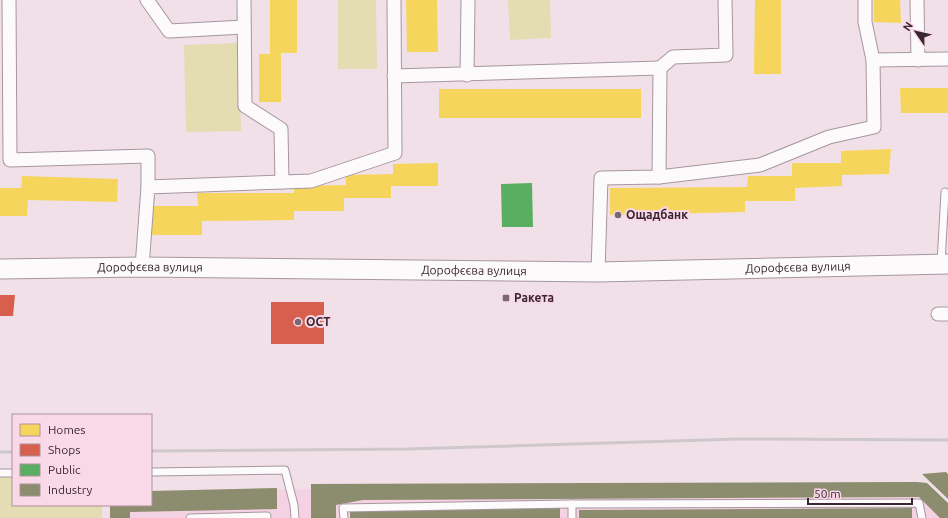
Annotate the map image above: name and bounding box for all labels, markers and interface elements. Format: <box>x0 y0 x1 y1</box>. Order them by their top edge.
north arrow <box>896 12 936 52</box>
text: N <box>900 20 915 33</box>
place label: Ощадбанк <box>626 208 688 221</box>
marker: Ощадбанк <box>613 210 623 220</box>
street label: Дорофєєва вулиця <box>745 259 851 275</box>
street label: Дорофєєва вулиця <box>97 260 203 274</box>
street label: Дорофєєва вулиця <box>421 263 527 277</box>
place label: Ракета <box>514 291 554 304</box>
marker: Ракета <box>501 293 511 303</box>
place label: ОСТ <box>306 315 331 328</box>
marker: ОСТ <box>293 317 303 327</box>
legend <box>12 414 152 506</box>
text: Homes <box>48 423 86 436</box>
text: Shops <box>48 443 80 456</box>
text: Public <box>48 463 81 476</box>
scale bar <box>808 480 912 506</box>
text: Industry <box>48 483 93 496</box>
text: 50 m <box>814 487 841 500</box>

